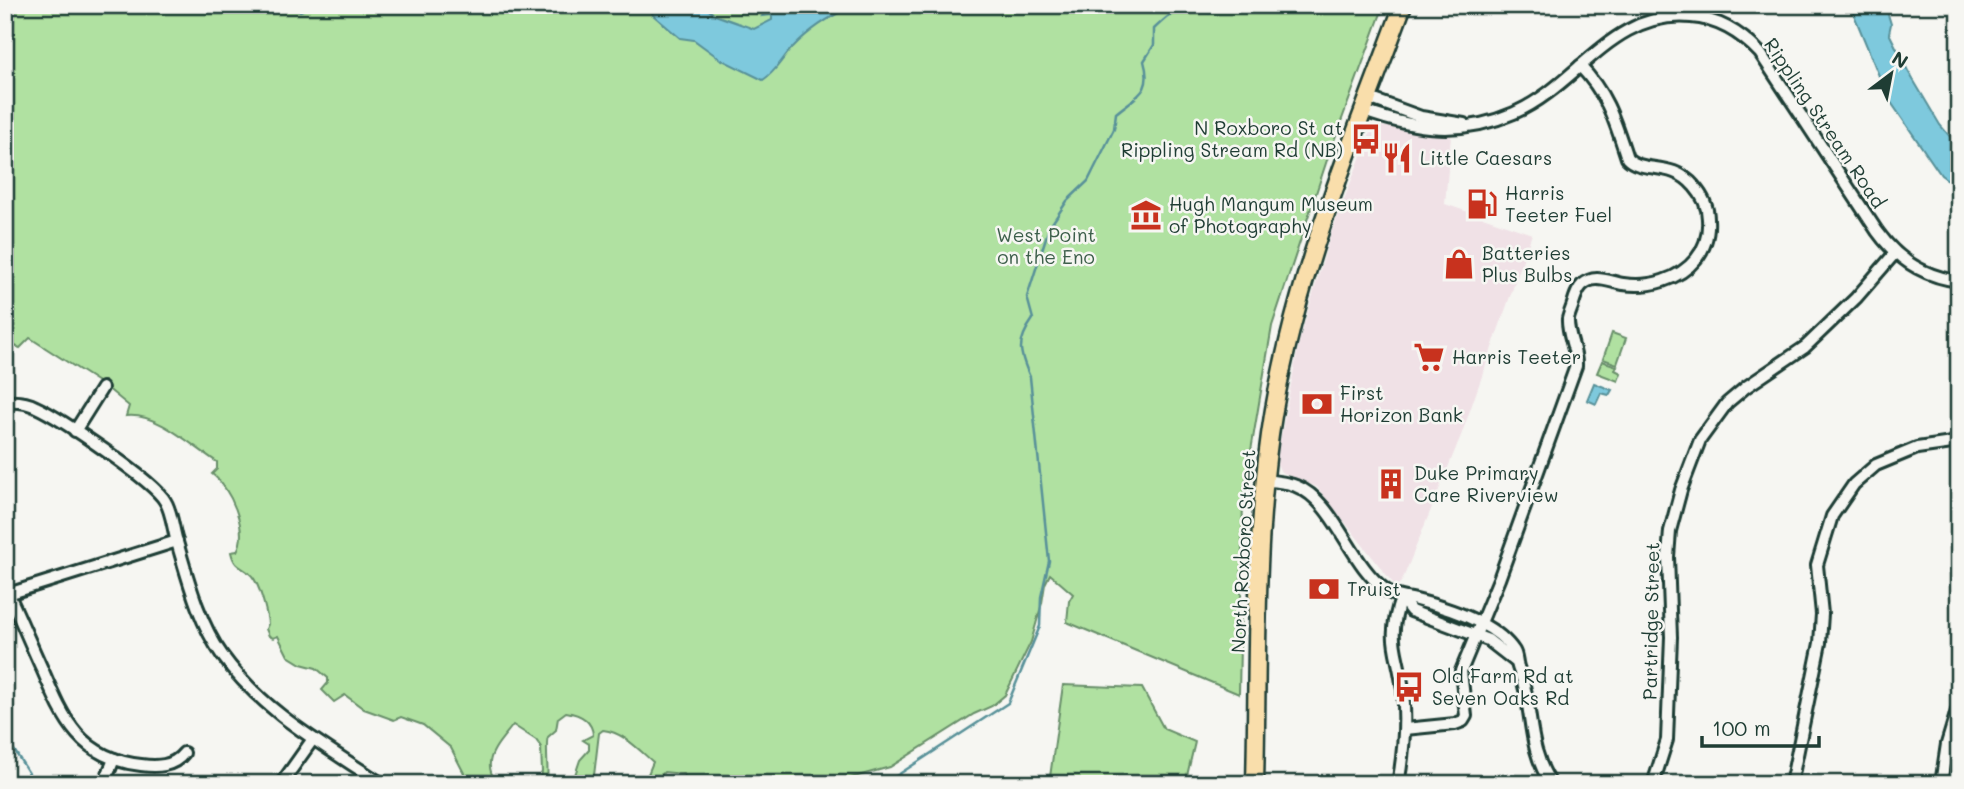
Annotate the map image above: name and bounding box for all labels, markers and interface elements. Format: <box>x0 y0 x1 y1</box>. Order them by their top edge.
street label: Rippling Stream Road <box>1759 33 1892 213</box>
north arrow <box>1856 38 1926 108</box>
text: N <box>1888 45 1913 74</box>
place label: N Roxboro St at Rippling Stream Rd (NB) <box>1121 115 1343 162</box>
bus stop icon: N Roxboro St at Rippling Stream Rd (NB) <box>1349 122 1383 156</box>
restaurant icon: Little Caesars <box>1380 141 1414 175</box>
place label: Little Caesars <box>1420 145 1552 170</box>
place label: Harris Teeter Fuel <box>1505 180 1612 227</box>
fuel station icon: Harris Teeter Fuel <box>1465 187 1499 221</box>
place label: Hugh Mangum Museum of Photography <box>1169 191 1373 238</box>
museum icon: Hugh Mangum Museum of Photography <box>1129 198 1163 232</box>
park label: West Point on the Eno <box>996 222 1096 269</box>
place label: Batteries Plus Bulbs <box>1482 240 1572 287</box>
shop icon: Batteries Plus Bulbs <box>1442 247 1476 281</box>
supermarket icon: Harris Teeter <box>1412 340 1446 374</box>
place label: Harris Teeter <box>1452 344 1581 369</box>
place label: First Horizon Bank <box>1340 380 1463 427</box>
bank icon: First Horizon Bank <box>1300 387 1334 421</box>
street label: North Roxboro Street <box>1225 449 1260 653</box>
place label: Duke Primary Care Riverview <box>1414 460 1559 507</box>
building icon: Duke Primary Care Riverview <box>1374 467 1408 501</box>
street label: Partridge Street <box>1637 542 1664 700</box>
bank icon: Truist <box>1307 572 1341 606</box>
place label: Truist <box>1347 576 1401 601</box>
place label: Old Farm Rd at Seven Oaks Rd <box>1432 663 1574 710</box>
bus stop icon: Old Farm Rd at Seven Oaks Rd <box>1392 670 1426 704</box>
scale bar <box>1702 705 1819 749</box>
text: 100 m <box>1712 714 1771 741</box>

